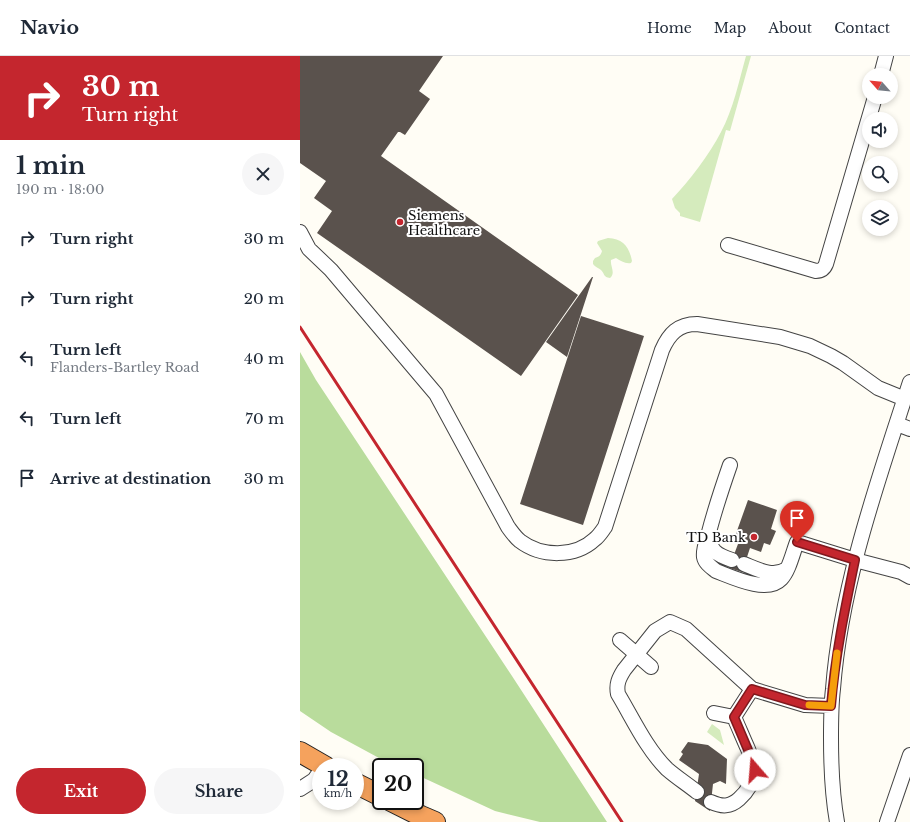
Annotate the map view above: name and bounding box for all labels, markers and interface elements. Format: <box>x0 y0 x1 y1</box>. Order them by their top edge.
text: Navio <box>20 16 79 39</box>
text: Home <box>647 19 692 37</box>
text: Map <box>714 19 746 37</box>
text: About <box>768 19 812 37</box>
text: Contact <box>834 19 890 37</box>
north arrow <box>862 68 898 104</box>
map controls <box>862 68 898 236</box>
text: 30 m <box>82 69 159 104</box>
icon: right <box>16 72 68 124</box>
text: Turn right <box>82 104 178 126</box>
button: sound <box>862 112 898 148</box>
text: 1 min <box>16 151 86 180</box>
button: close <box>242 153 284 195</box>
button: search <box>862 156 898 192</box>
text: 190 m · 18:00 <box>16 181 104 198</box>
button: layers <box>862 200 898 236</box>
place label: Siemens Healthcare <box>408 207 480 239</box>
marker: Siemens Healthcare <box>395 217 405 227</box>
icon: right <box>16 227 38 249</box>
text: Turn right <box>50 229 133 248</box>
text: 30 m <box>244 229 284 248</box>
icon: right <box>16 287 38 309</box>
text: Turn right <box>50 289 133 308</box>
text: 20 m <box>244 289 284 308</box>
text: Turn left <box>50 340 121 359</box>
icon: left <box>16 347 38 369</box>
text: 40 m <box>244 349 284 368</box>
text: Flanders-Bartley Road <box>50 359 199 376</box>
icon: left <box>16 407 38 429</box>
text: Turn left <box>50 409 121 428</box>
text: 70 m <box>245 409 284 428</box>
icon: arrive <box>16 467 38 489</box>
text: Arrive at destination <box>50 469 211 488</box>
text: 30 m <box>244 469 284 488</box>
pin <box>780 501 814 542</box>
icon: arrive <box>786 507 808 529</box>
place label: TD Bank <box>686 529 746 546</box>
marker: TD Bank <box>749 532 759 542</box>
position arrow <box>734 749 776 791</box>
speed limit sign: 20 <box>372 758 424 810</box>
text: 12 <box>327 767 349 791</box>
button: Exit <box>16 768 146 814</box>
button: Share <box>154 768 284 814</box>
text: km/h <box>324 787 352 800</box>

